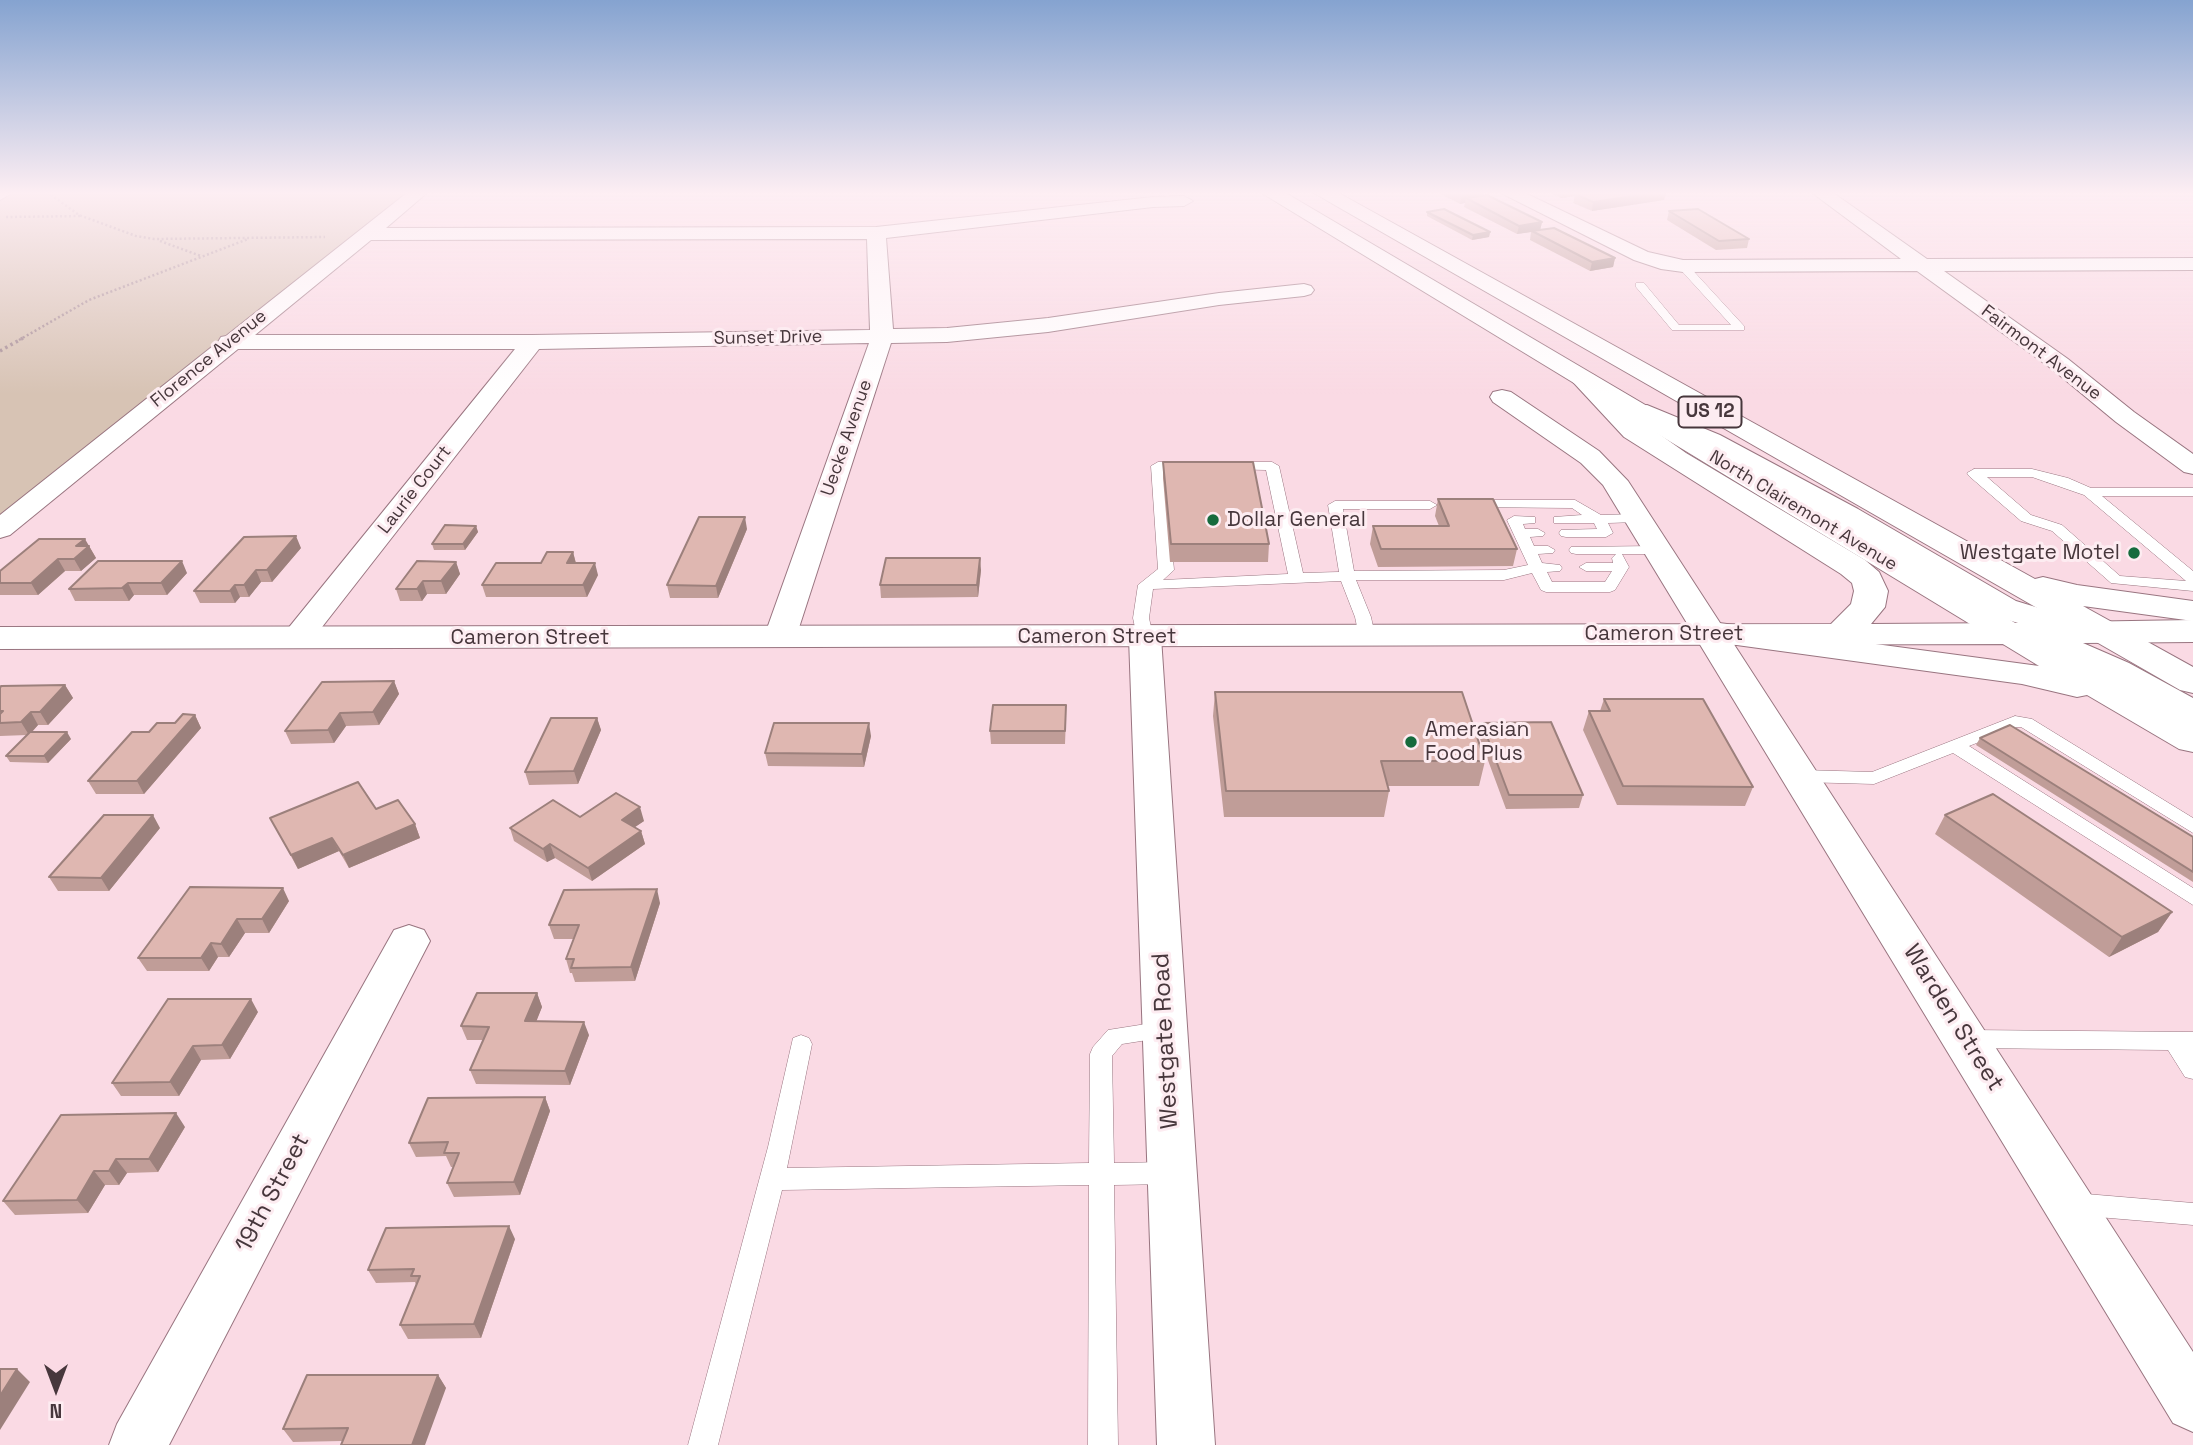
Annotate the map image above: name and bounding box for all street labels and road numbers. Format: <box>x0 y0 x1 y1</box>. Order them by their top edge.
street label: Fairmont Avenue <box>1977 301 2105 405</box>
street label: Florence Avenue <box>147 306 271 412</box>
street label: Sunset Drive <box>713 326 823 350</box>
street label: Uecke Avenue <box>817 377 877 499</box>
road number: US 12 <box>1678 396 1742 428</box>
street label: Laurie Court <box>374 442 456 538</box>
street label: North Clairemont Avenue <box>1705 446 1901 576</box>
street label: Cameron Street <box>1584 621 1744 647</box>
street label: Cameron Street <box>1017 624 1177 650</box>
street label: Cameron Street <box>450 625 610 651</box>
street label: Warden Street <box>1897 940 2009 1096</box>
street label: Westgate Road <box>1147 952 1185 1130</box>
street label: 19th Street <box>230 1129 316 1257</box>

